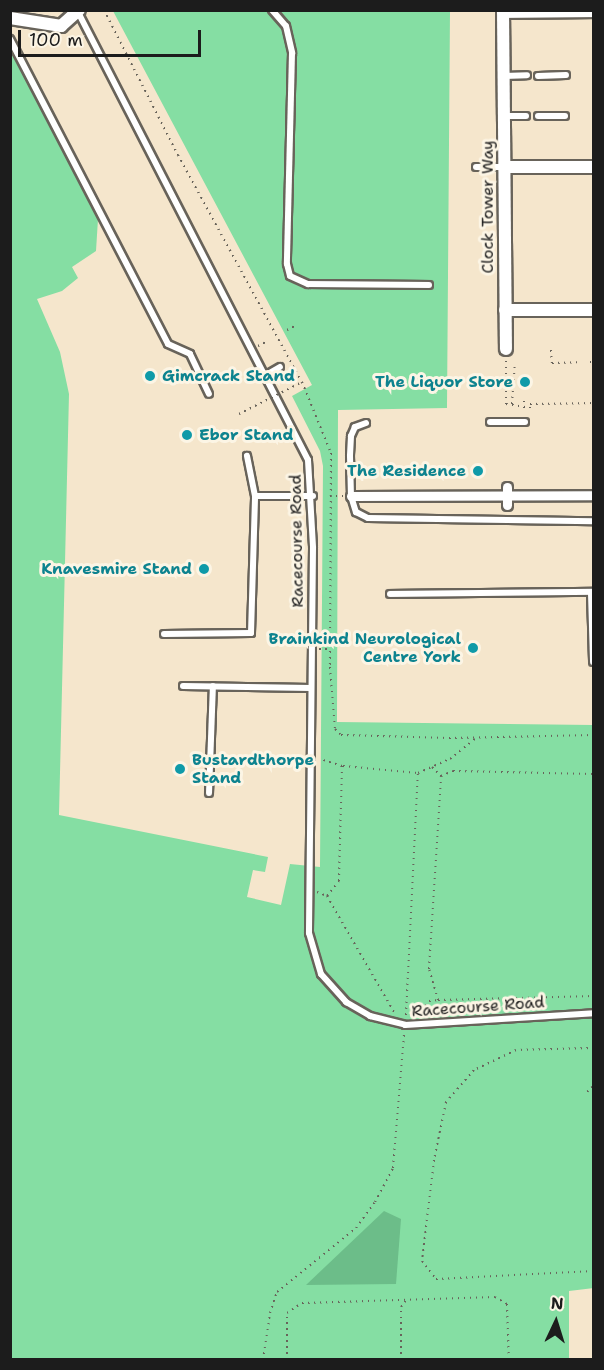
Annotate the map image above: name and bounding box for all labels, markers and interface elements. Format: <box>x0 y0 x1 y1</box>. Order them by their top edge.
scale bar <box>21 18 204 56</box>
text: 100 m <box>29 28 83 52</box>
street label: Clock Tower Way <box>478 140 498 274</box>
place label: Gimcrack Stand <box>162 366 295 386</box>
marker: Gimcrack Stand <box>143 369 157 383</box>
place label: The Liquor Store <box>375 372 513 392</box>
marker: The Liquor Store <box>518 375 532 389</box>
place label: Ebor Stand <box>199 425 293 445</box>
marker: Ebor Stand <box>180 428 194 442</box>
place label: The Residence <box>347 461 466 481</box>
marker: The Residence <box>471 464 485 478</box>
street label: Racecourse Road <box>286 474 308 608</box>
place label: Knavesmire Stand <box>41 559 192 579</box>
marker: Knavesmire Stand <box>197 562 211 576</box>
place label: Brainkind Neurological Centre York <box>269 629 461 667</box>
marker: Brainkind Neurological Centre York <box>466 641 480 655</box>
place label: Bustardthorpe Stand <box>192 750 314 788</box>
marker: Bustardthorpe Stand <box>173 762 187 776</box>
street label: Racecourse Road <box>411 993 545 1021</box>
north arrow <box>526 1292 586 1352</box>
text: N <box>550 1293 564 1314</box>

